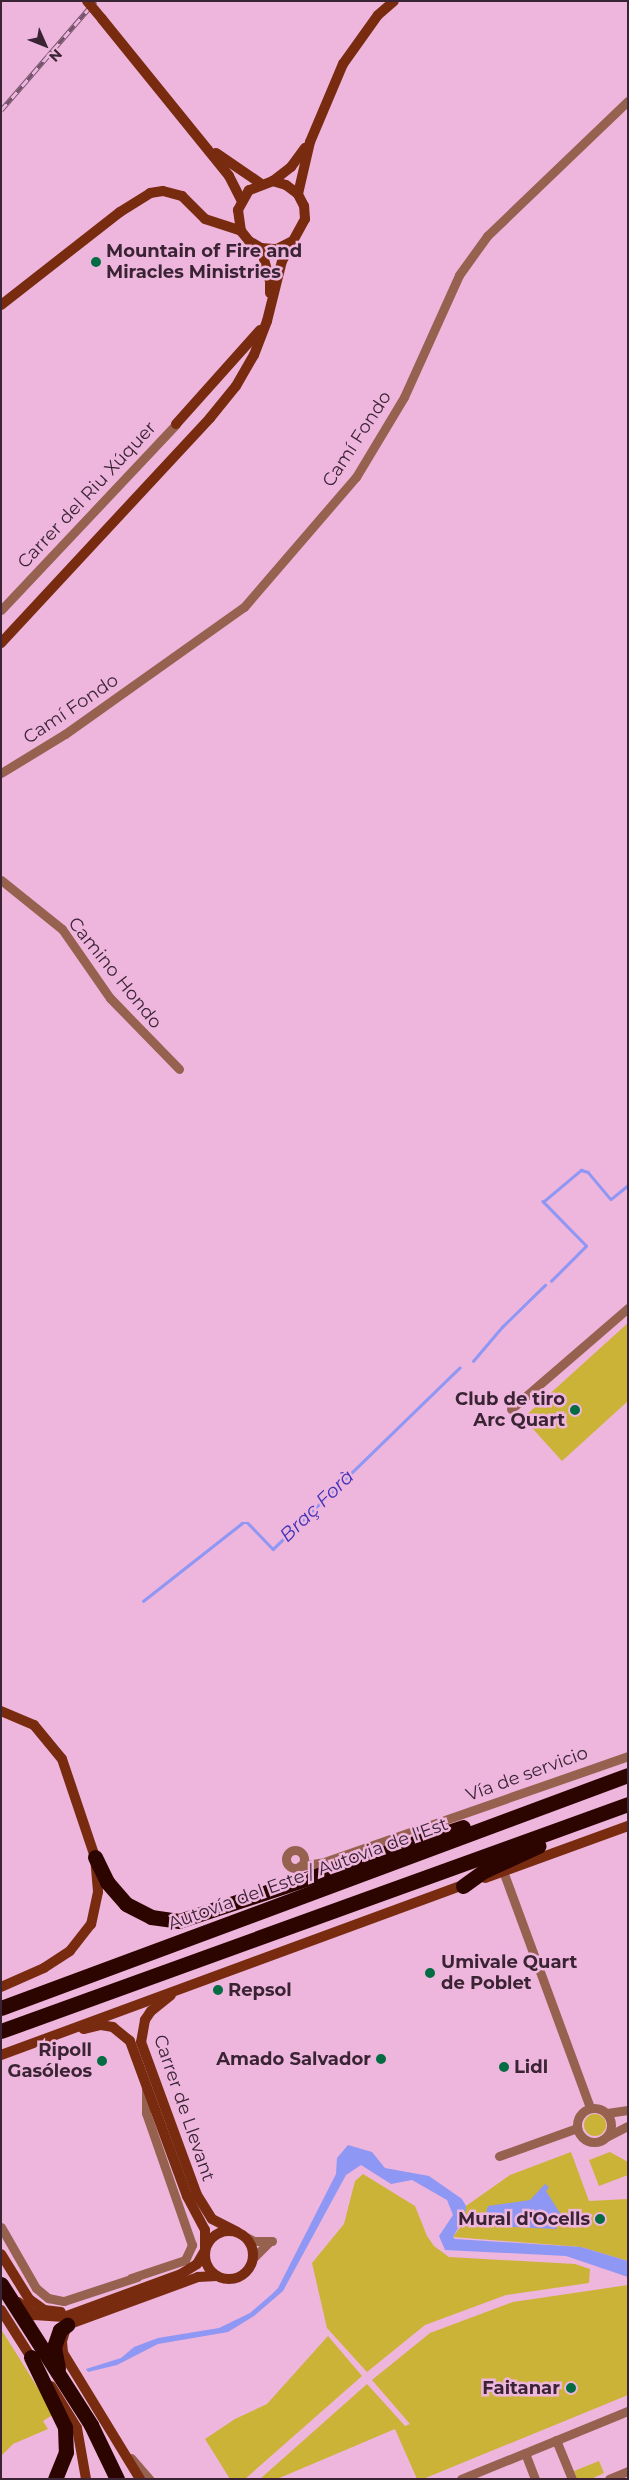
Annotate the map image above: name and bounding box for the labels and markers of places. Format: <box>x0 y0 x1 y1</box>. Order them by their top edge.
place label: Mountain of Fire and Miracles Ministries <box>106 241 302 284</box>
marker: Mountain of Fire and Miracles Ministries <box>90 256 102 268</box>
place label: Club de tiro Arc Quart <box>455 1389 565 1432</box>
marker: Club de tiro Arc Quart <box>569 1404 581 1416</box>
place label: Umivale Quart de Poblet <box>441 1952 577 1995</box>
marker: Umivale Quart de Poblet <box>423 1966 437 1980</box>
place label: Repsol <box>228 1979 292 2001</box>
marker: Repsol <box>212 1984 224 1996</box>
place label: Ripoll Gasóleos <box>8 2040 92 2082</box>
place label: Amado Salvador <box>216 2048 371 2070</box>
marker: Amado Salvador <box>375 2053 387 2065</box>
marker: Ripoll Gasóleos <box>96 2055 108 2067</box>
place label: Lidl <box>514 2056 548 2078</box>
marker: Lidl <box>498 2061 510 2073</box>
place label: Mural d'Ocells <box>458 2208 590 2230</box>
marker: Mural d'Ocells <box>594 2213 606 2225</box>
place label: Faitanar <box>482 2377 560 2399</box>
marker: Faitanar <box>564 2381 578 2395</box>

